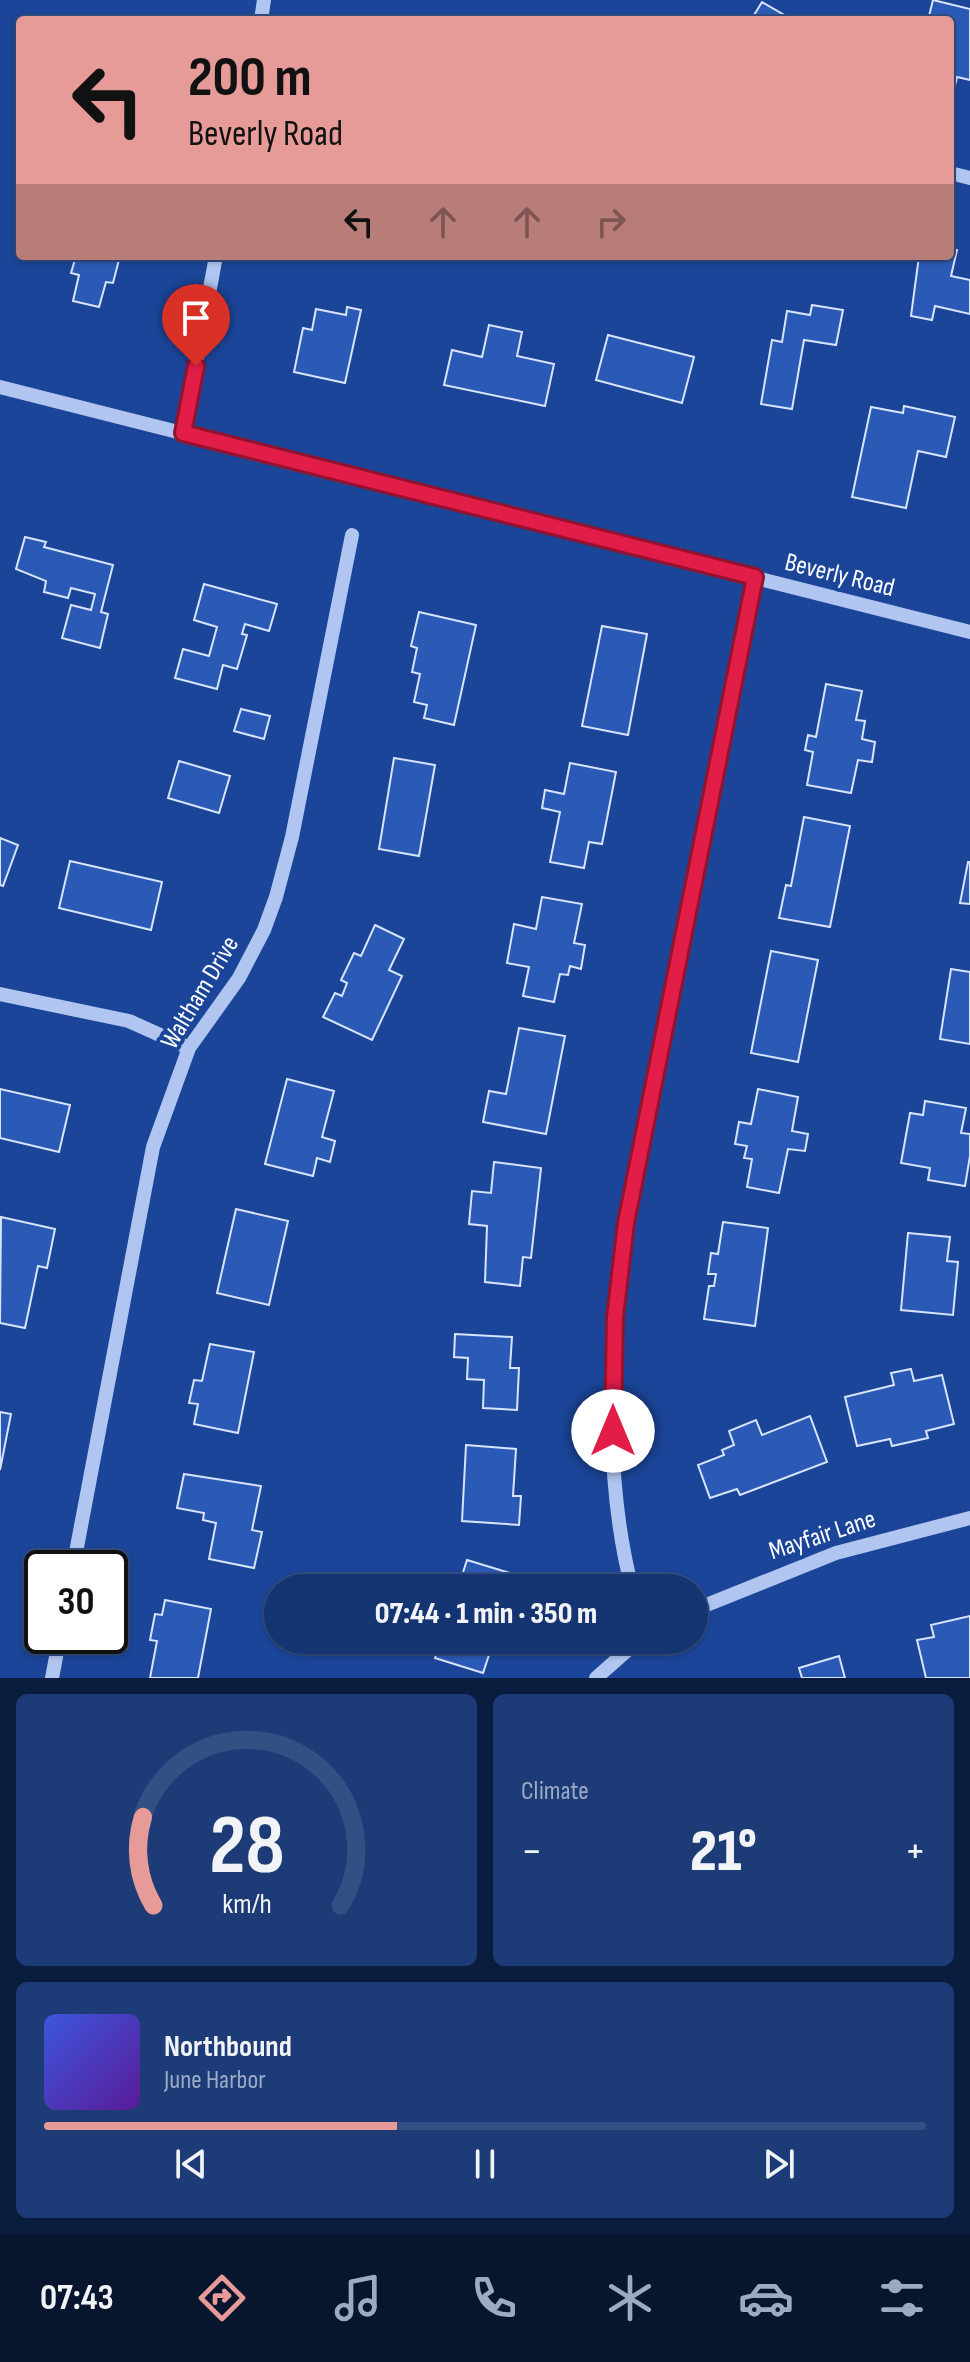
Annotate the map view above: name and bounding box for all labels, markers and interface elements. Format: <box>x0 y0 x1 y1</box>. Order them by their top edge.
text: 200 m <box>188 45 312 112</box>
icon: left <box>56 48 160 152</box>
text: Beverly Road <box>188 113 343 156</box>
icon: left <box>337 200 381 244</box>
icon: ahead <box>421 200 465 244</box>
icon: ahead <box>505 200 549 244</box>
icon: right <box>589 200 633 244</box>
pin <box>162 284 230 366</box>
icon: arrive <box>174 296 218 340</box>
street label: Beverly Road <box>782 547 898 604</box>
street label: Waltham Drive <box>154 931 246 1055</box>
position arrow <box>571 1389 655 1473</box>
street label: Mayfair Lane <box>765 1504 880 1567</box>
speed limit sign: 30 <box>24 1550 128 1654</box>
text: 07:44 · 1 min · 350 m <box>375 1596 597 1632</box>
text: Climate <box>521 1776 589 1807</box>
text: 28 <box>209 1797 284 1897</box>
text: 21° <box>690 1816 757 1888</box>
text: − <box>521 1825 543 1878</box>
text: + <box>904 1825 926 1878</box>
text: km/h <box>222 1887 271 1922</box>
text: Northbound <box>164 2029 292 2065</box>
text: June Harbor <box>164 2065 266 2096</box>
icon: previous <box>169 2142 213 2186</box>
icon: pause <box>463 2142 507 2186</box>
icon: next <box>757 2142 801 2186</box>
icon: directions <box>194 2270 250 2326</box>
icon: music <box>330 2270 386 2326</box>
icon: phone <box>466 2270 522 2326</box>
icon: climate <box>602 2270 658 2326</box>
icon: car <box>738 2270 794 2326</box>
icon: filters <box>874 2270 930 2326</box>
text: 07:43 <box>40 2277 114 2320</box>

